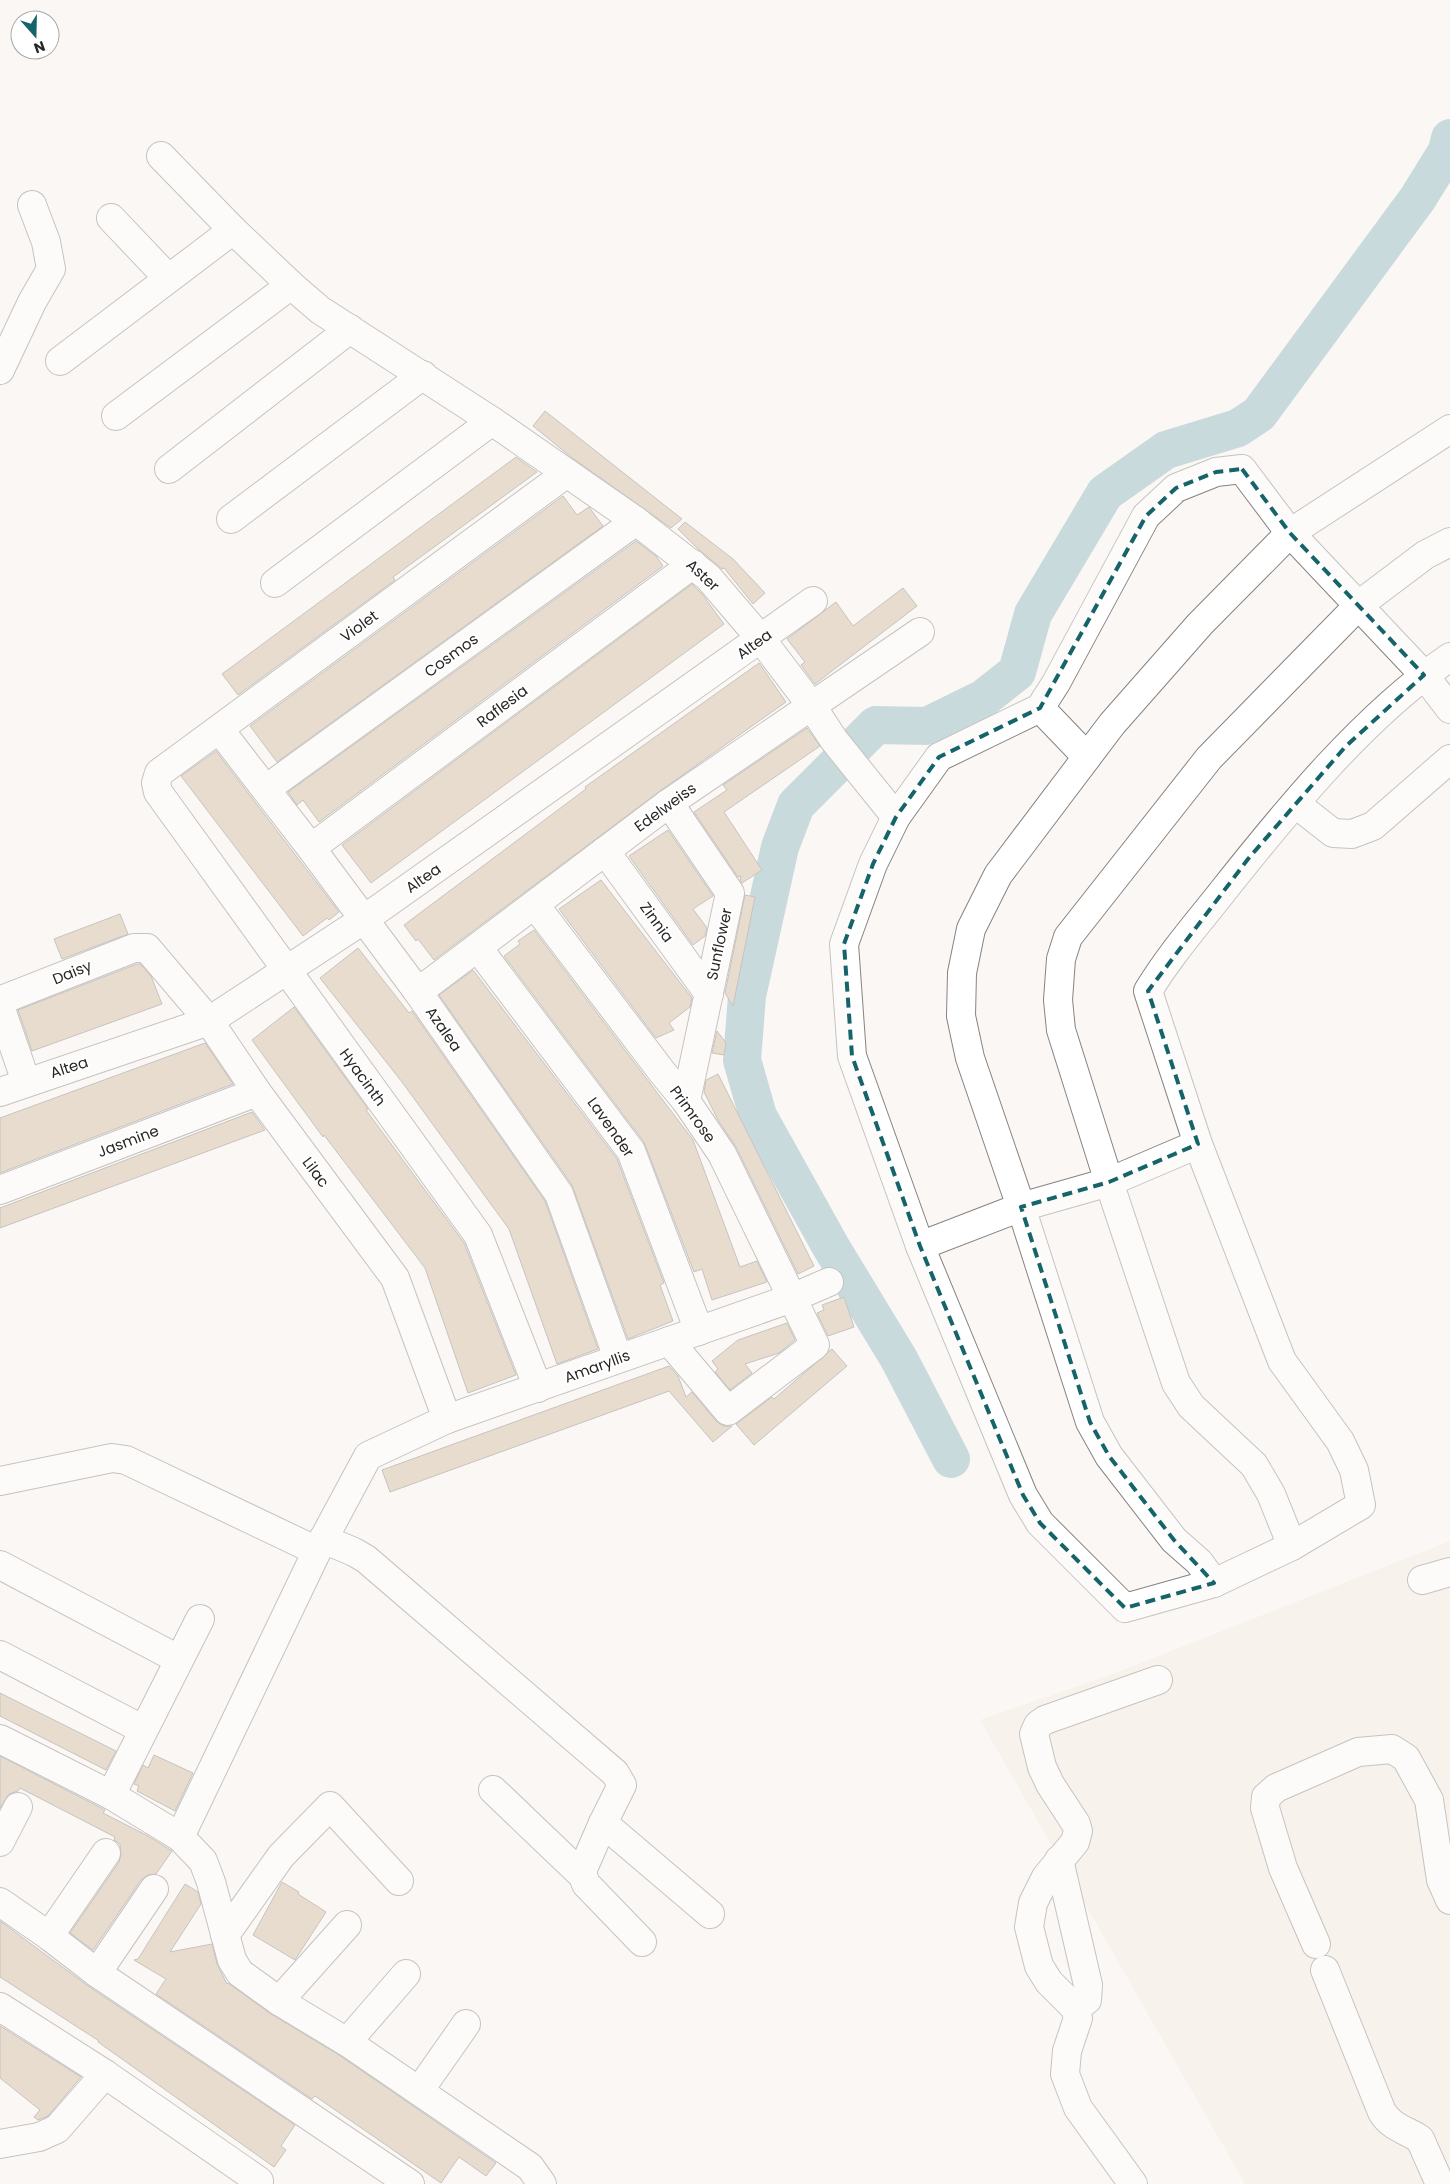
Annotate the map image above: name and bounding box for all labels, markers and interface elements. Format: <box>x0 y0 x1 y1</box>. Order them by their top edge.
north arrow <box>10 10 60 60</box>
text: N <box>31 36 48 58</box>
street label: Aster <box>682 554 724 596</box>
street label: Violet <box>336 605 382 647</box>
street label: Altea <box>732 624 776 664</box>
street label: Cosmos <box>420 628 482 682</box>
street label: Raflesia <box>472 680 532 732</box>
street label: Edelweiss <box>630 777 700 837</box>
street label: Altea <box>401 858 445 898</box>
street label: Zinnia <box>635 898 679 946</box>
street label: Sunflower <box>701 906 737 982</box>
street label: Daisy <box>49 954 95 989</box>
street label: Azalea <box>421 1002 467 1056</box>
street label: Hyacinth <box>335 1044 391 1110</box>
street label: Altea <box>47 1051 91 1083</box>
street label: Primrose <box>665 1081 721 1147</box>
street label: Lavender <box>583 1093 640 1162</box>
street label: Jasmine <box>94 1120 162 1162</box>
street label: Lilac <box>298 1152 334 1192</box>
street label: Amaryllis <box>561 1344 633 1388</box>

